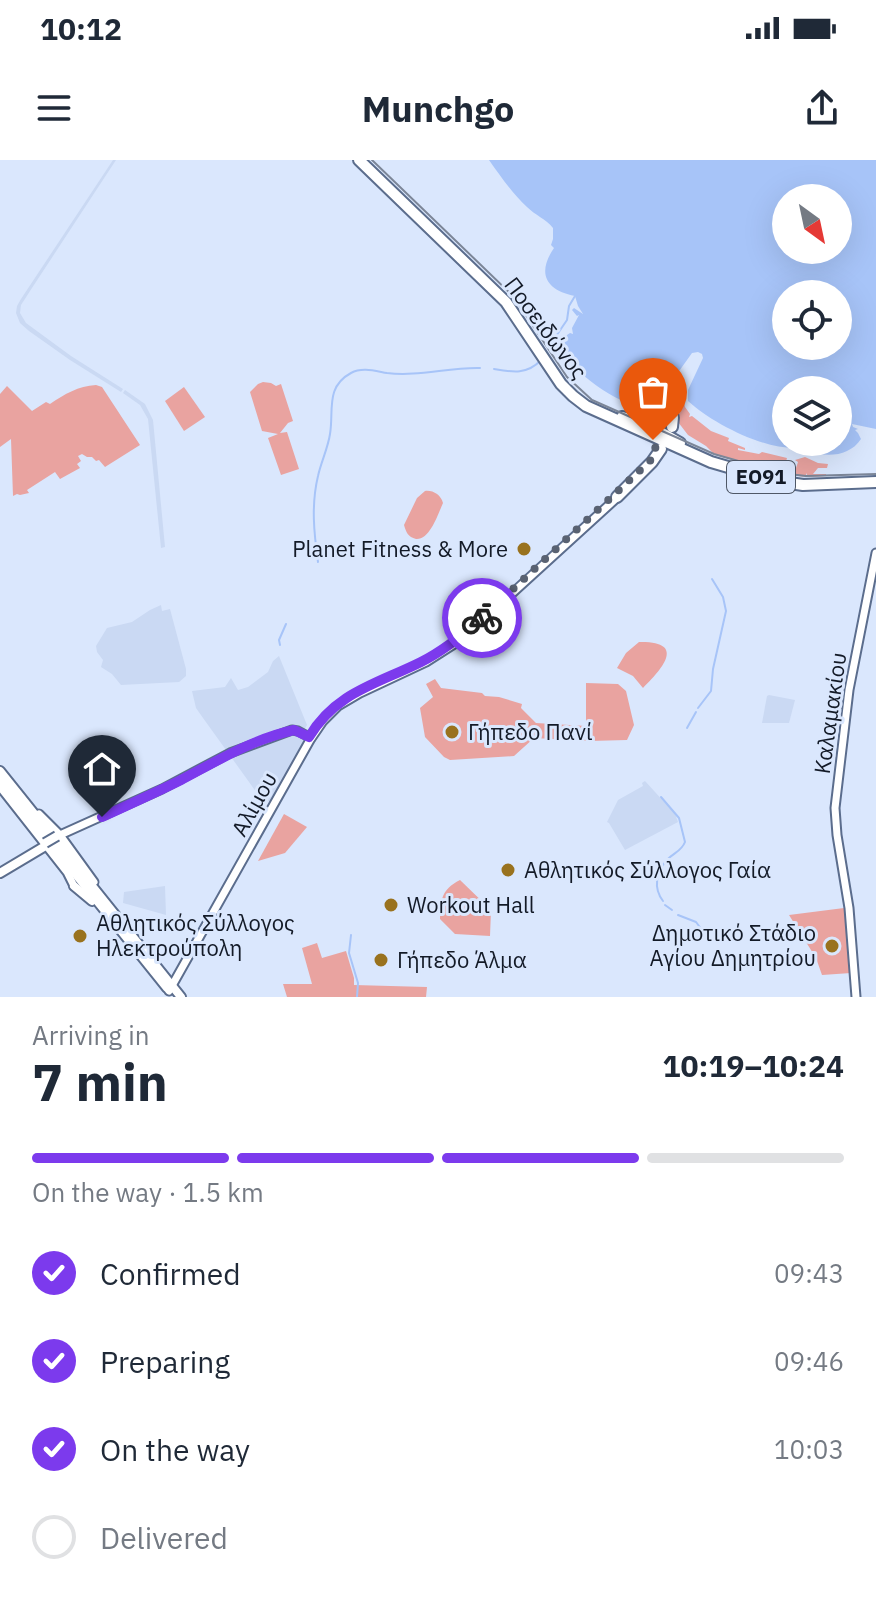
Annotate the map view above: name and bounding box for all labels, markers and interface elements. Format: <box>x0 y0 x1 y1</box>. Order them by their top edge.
text: 10:12 <box>40 9 122 48</box>
text: Munchgo <box>362 85 514 132</box>
icon: menu <box>32 86 76 130</box>
icon: share <box>800 86 844 130</box>
north arrow <box>772 184 852 264</box>
map controls <box>772 184 852 456</box>
street label: Ποσειδώνος <box>498 271 594 385</box>
button: locate <box>772 280 852 360</box>
pin <box>619 358 687 440</box>
icon: bag <box>631 370 675 414</box>
button: layers <box>772 376 852 456</box>
road number: ΕΟ91 <box>727 461 795 493</box>
place label: Planet Fitness & More <box>292 534 508 563</box>
marker: Planet Fitness & More <box>515 540 533 558</box>
courier <box>442 578 522 658</box>
icon: bike <box>460 596 504 640</box>
street label: Καλαμακίου <box>807 650 852 776</box>
place label: Γήπεδο Πανί <box>468 717 593 746</box>
marker: Γήπεδο Πανί <box>443 723 461 741</box>
pin <box>68 735 136 817</box>
icon: home <box>80 747 124 791</box>
street label: Αλίμου <box>224 766 283 841</box>
place label: Αθλητικός Σύλλογος Γαία <box>524 855 771 884</box>
marker: Αθλητικός Σύλλογος Γαία <box>499 861 517 879</box>
place label: Workout Hall <box>407 890 535 919</box>
marker: Workout Hall <box>382 896 400 914</box>
place label: Αθλητικός Σύλλογος Ηλεκτρούπολη <box>96 908 295 962</box>
place label: Δημοτικό Στάδιο Αγίου Δημητρίου <box>650 918 816 972</box>
marker: Αθλητικός Σύλλογος Ηλεκτρούπολη <box>71 927 89 945</box>
marker: Δημοτικό Στάδιο Αγίου Δημητρίου <box>823 937 841 955</box>
place label: Γήπεδο Άλμα <box>397 945 527 974</box>
marker: Γήπεδο Άλμα <box>372 951 390 969</box>
text: Arriving in <box>32 1018 149 1052</box>
text: 10:19–10:24 <box>663 1046 844 1085</box>
text: 7 min <box>32 1048 168 1115</box>
text: On the way · 1.5 km <box>32 1175 264 1209</box>
icon: check <box>32 1251 76 1295</box>
text: Confirmed <box>100 1254 241 1293</box>
text: 09:43 <box>774 1256 844 1290</box>
icon: check <box>32 1339 76 1383</box>
text: Preparing <box>100 1342 230 1381</box>
text: 09:46 <box>774 1344 844 1378</box>
icon: check <box>32 1427 76 1471</box>
text: On the way <box>100 1430 250 1469</box>
text: 10:03 <box>774 1432 844 1466</box>
text: Delivered <box>100 1518 228 1557</box>

